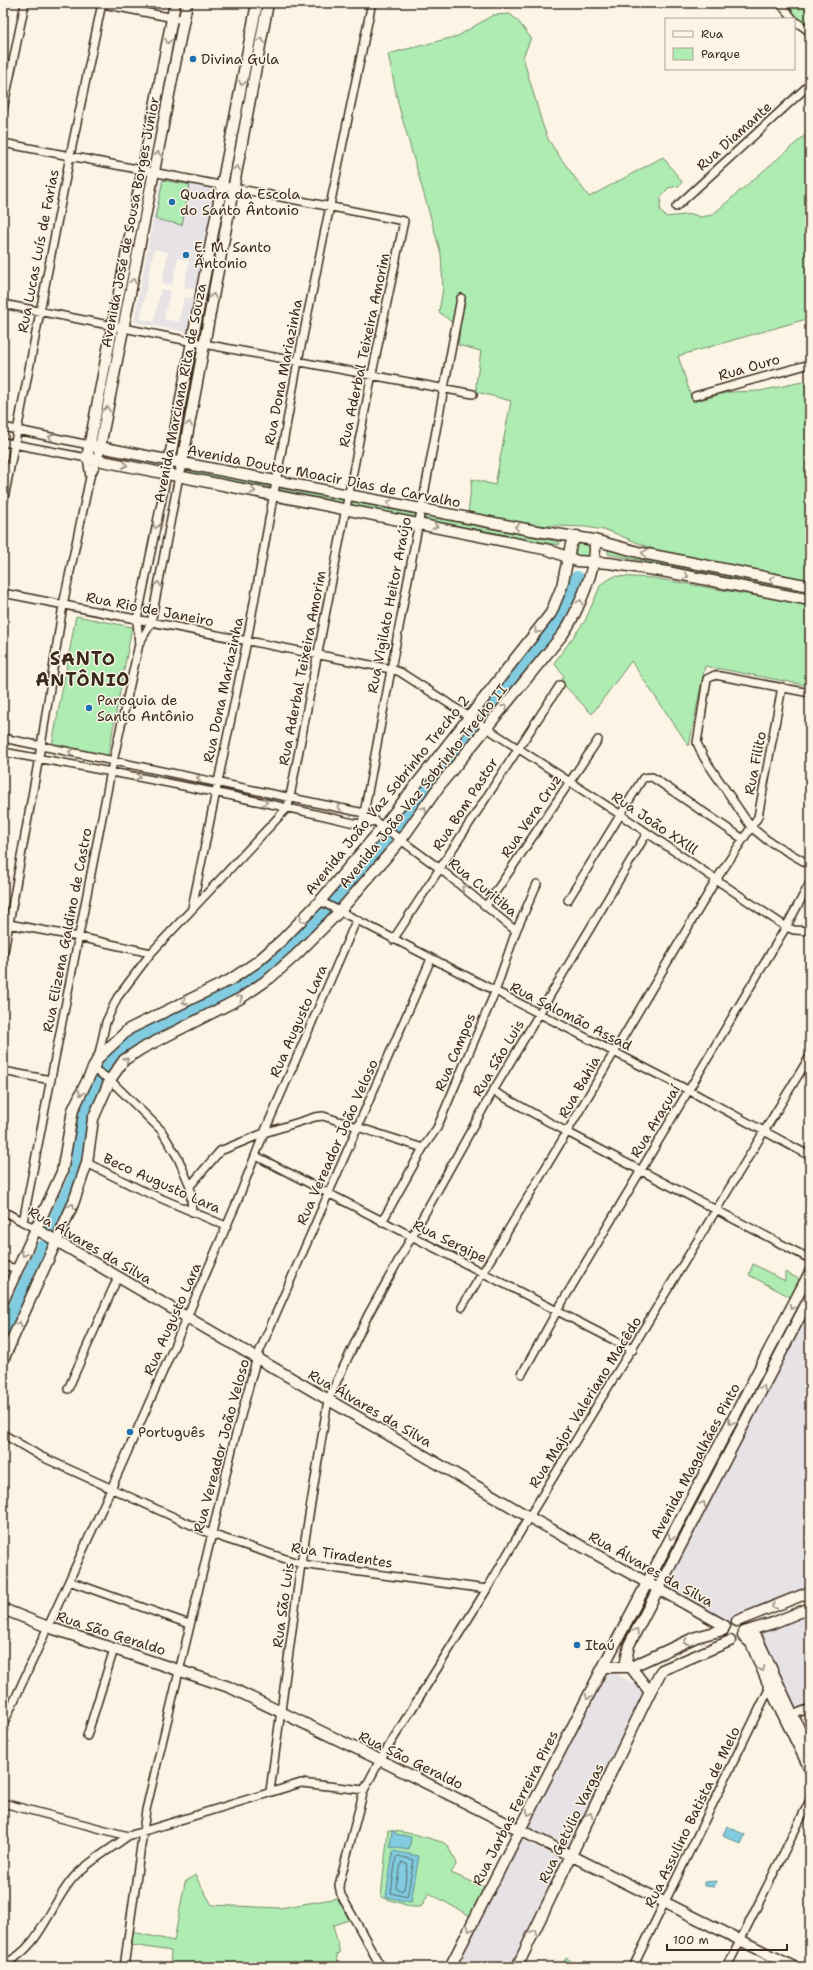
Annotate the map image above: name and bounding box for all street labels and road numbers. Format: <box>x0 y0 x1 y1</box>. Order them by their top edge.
street label: Avenida José de Sousa Borges Júnior <box>97 95 163 349</box>
street label: Rua Diamante <box>693 97 775 175</box>
street label: Rua Lucas Luís de Farias <box>13 168 63 334</box>
street label: Rua Aderbal Teixeira Amorim <box>335 251 393 449</box>
street label: Avenida Marciana Rita de Souza <box>150 281 210 504</box>
street label: Rua Dona Mariazinha <box>260 297 306 447</box>
street label: Rua Ouro <box>716 350 782 384</box>
street label: Avenida Doutor Moacir Dias de Carvalho <box>186 441 462 511</box>
street label: Rua Vigilato Heitor Araújo <box>363 515 415 695</box>
street label: Rua Aderbal Teixeira Amorim <box>274 569 330 767</box>
street label: Rua Rio de Janeiro <box>84 588 216 630</box>
street label: Rua Dona Mariazinha <box>199 615 247 764</box>
street label: Avenida João Vaz Sobrinho Trecho II <box>335 680 511 892</box>
street label: Avenida João Vaz Sobrinho Trecho 2 <box>301 691 473 899</box>
street label: Rua Filito <box>740 730 770 796</box>
street label: Rua Bom Pastor <box>428 754 502 854</box>
street label: Rua Vera Cruz <box>497 771 565 861</box>
street label: Rua João XXlll <box>608 787 702 859</box>
street label: Rua Elizena Galdino de Castro <box>38 826 96 1034</box>
street label: Rua Curitiba <box>445 854 521 920</box>
street label: Rua Augusto Lara <box>265 962 331 1080</box>
street label: Rua Salomão Assad <box>507 978 635 1055</box>
street label: Rua Campos <box>430 1010 480 1094</box>
street label: Rua São Luis <box>468 1016 528 1100</box>
street label: Rua Bahia <box>554 1053 604 1121</box>
street label: Rua Vereador João Veloso <box>292 1056 382 1228</box>
street label: Rua Araçuaí <box>626 1081 684 1161</box>
street label: Beco Augusto Lara <box>101 1149 224 1217</box>
street label: Rua Álvares da Silva <box>25 1202 155 1288</box>
street label: Rua Sergipe <box>410 1215 490 1267</box>
street label: Rua Augusto Lara <box>139 1260 205 1378</box>
street label: Rua Major Valeriano Macêdo <box>525 1313 645 1491</box>
street label: Rua Vereador João Veloso <box>189 1357 253 1535</box>
street label: Rua Álvares da Silva <box>305 1365 435 1451</box>
street label: Avenida Magalhães Pinto <box>646 1380 744 1542</box>
street label: Rua Álvares da Silva <box>586 1527 717 1611</box>
street label: Rua Tiradentes <box>290 1538 394 1572</box>
street label: Rua São Luis <box>268 1561 298 1649</box>
street label: Rua São Geraldo <box>54 1607 168 1659</box>
street label: Rua Assulino Batista de Melo <box>640 1724 744 1910</box>
street label: Rua São Geraldo <box>356 1727 466 1793</box>
street label: Rua Jarbas Ferreira Pires <box>468 1727 562 1889</box>
street label: Rua Getúlio Vargas <box>534 1760 608 1886</box>

